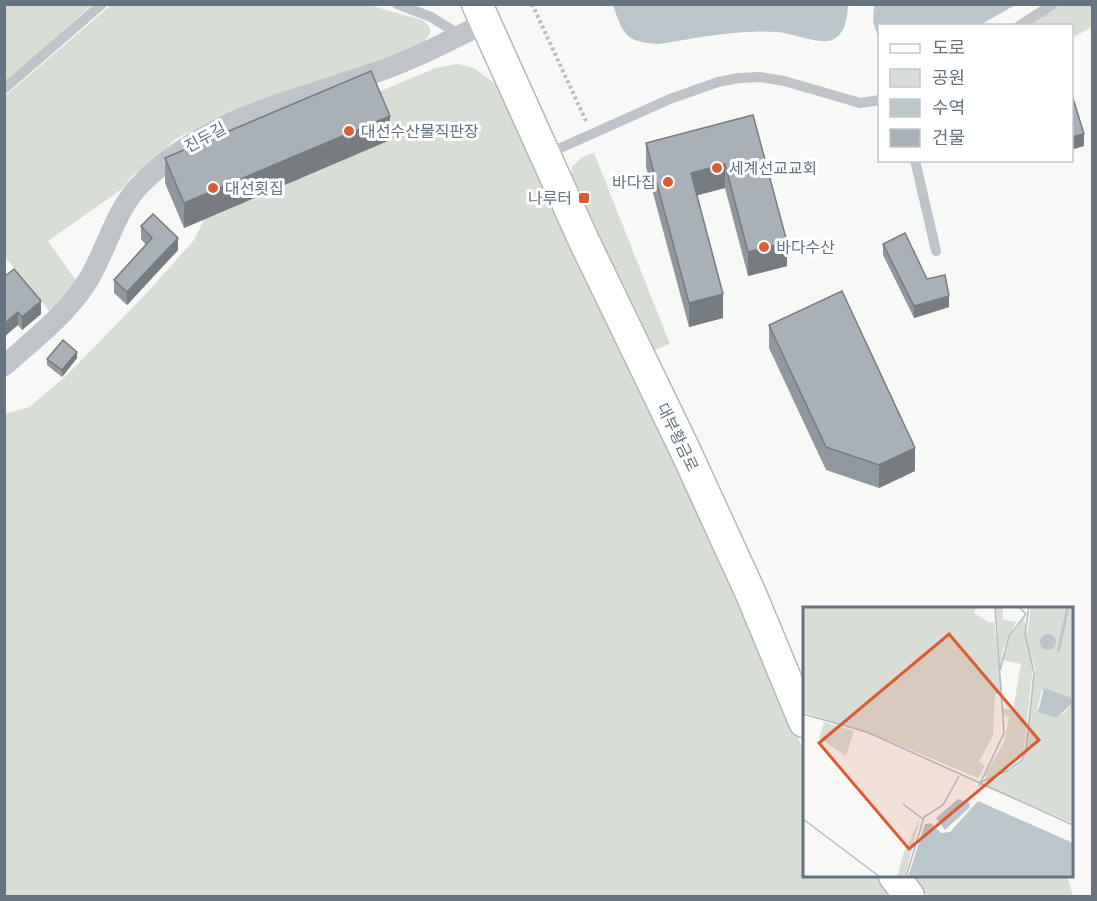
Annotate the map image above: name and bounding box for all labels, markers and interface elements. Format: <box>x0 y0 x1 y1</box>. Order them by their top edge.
legend <box>878 24 1073 162</box>
text: 도로 <box>932 37 965 58</box>
text: 공원 <box>932 67 965 88</box>
text: 수역 <box>932 97 965 118</box>
street label: 진두길 <box>181 118 229 156</box>
place label: 대선수산물직판장 <box>361 121 479 141</box>
marker: 대선수산물직판장 <box>342 124 356 138</box>
text: 건물 <box>932 127 965 148</box>
place label: 세계선교교회 <box>729 158 817 178</box>
marker: 세계선교교회 <box>710 161 724 175</box>
place label: 바다집 <box>612 172 656 192</box>
marker: 바다집 <box>661 175 675 189</box>
place label: 대선횟집 <box>225 178 284 198</box>
marker: 대선횟집 <box>206 181 220 195</box>
place label: 나루터 <box>528 188 572 208</box>
marker: 나루터 <box>577 191 591 205</box>
place label: 바다수산 <box>776 237 835 257</box>
marker: 바다수산 <box>757 240 771 254</box>
street label: 대부황금로 <box>653 400 703 475</box>
inset map <box>803 607 1073 877</box>

